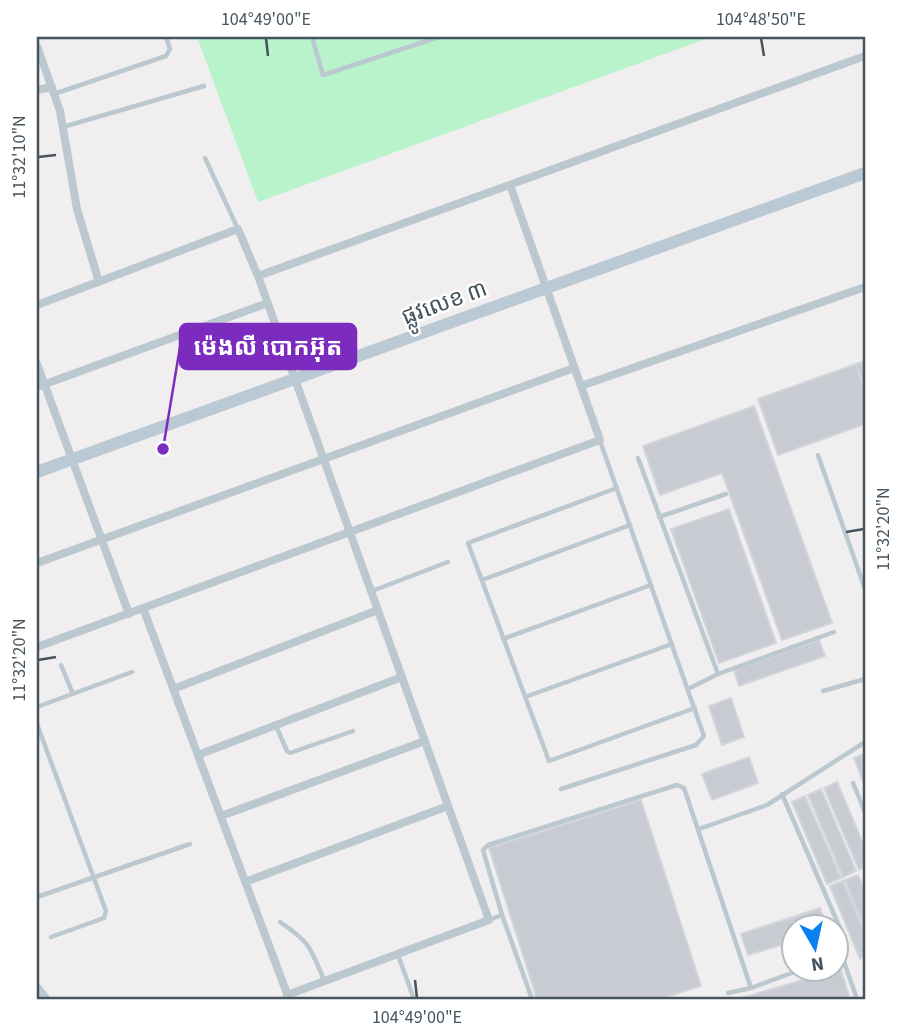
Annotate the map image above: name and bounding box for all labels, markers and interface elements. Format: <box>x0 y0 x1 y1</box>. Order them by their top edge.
text: 104°49'00"E <box>221 7 311 32</box>
text: 104°48'50"E <box>716 7 806 32</box>
text: 11°32'10"N <box>7 115 32 199</box>
street label: ផ្លូវលេខ ៣ <box>397 272 493 338</box>
callout: ម៉េងលី បោកអ៊ុត <box>180 324 356 369</box>
text: ម៉េងលី បោកអ៊ុត <box>194 330 342 365</box>
text: 11°32'20"N <box>871 487 896 571</box>
text: 11°32'20"N <box>7 618 32 702</box>
north arrow <box>780 914 850 984</box>
text: N <box>809 949 826 978</box>
text: 104°49'00"E <box>372 1005 462 1030</box>

